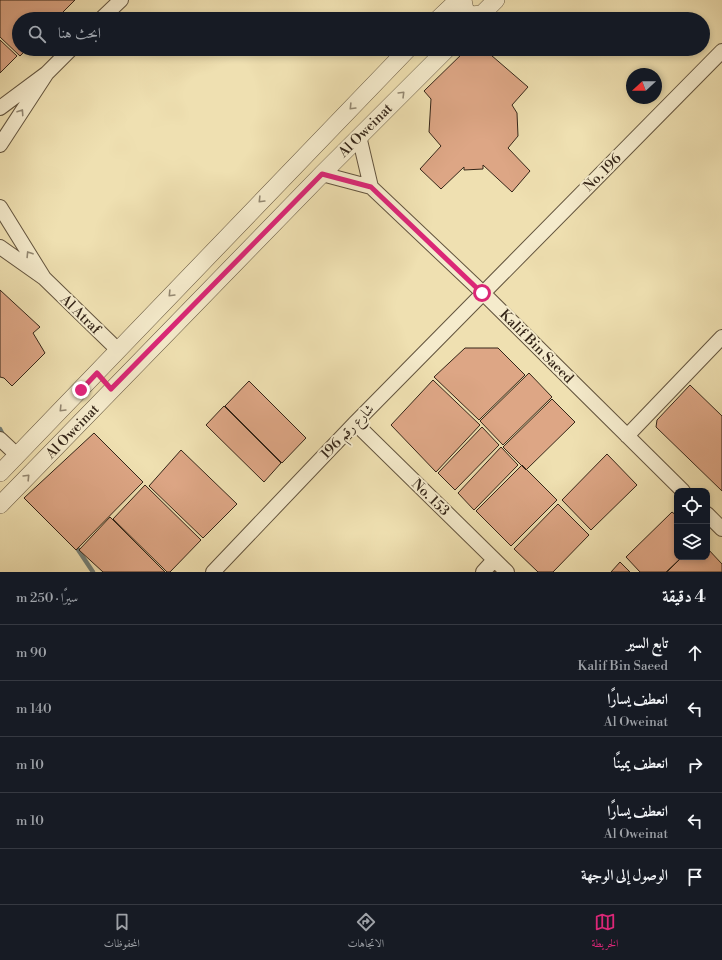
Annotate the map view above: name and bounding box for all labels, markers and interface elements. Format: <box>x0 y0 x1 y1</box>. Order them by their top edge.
search box <box>12 12 710 56</box>
icon: search <box>26 23 48 45</box>
text: ابحث هنا <box>58 24 101 43</box>
north arrow <box>626 68 662 104</box>
one-way arrow <box>397 91 405 99</box>
street label: Al Oweinat <box>334 100 397 162</box>
one-way arrow <box>349 102 356 110</box>
one-way arrow <box>16 109 24 116</box>
street label: No. 196 <box>580 149 626 196</box>
one-way arrow <box>258 195 266 203</box>
one-way arrow <box>26 251 34 258</box>
route start <box>473 284 491 302</box>
one-way arrow <box>168 289 176 297</box>
street label: Al Atraf <box>56 290 105 339</box>
street label: Kalif Bin Saeed <box>495 306 577 388</box>
route end <box>72 381 90 399</box>
street label: شارع رقم 196 <box>317 400 381 466</box>
street label: Al Oweinat <box>42 401 103 464</box>
one-way arrow <box>59 404 67 412</box>
one-way arrow <box>22 474 30 482</box>
street label: No. 153 <box>408 475 453 520</box>
map controls <box>674 488 710 560</box>
button: locate <box>674 488 710 524</box>
button: layers <box>674 524 710 560</box>
text: 4 دقيقة <box>662 586 706 608</box>
text: سيرًا · 250 m <box>16 590 78 606</box>
text: تابع السير <box>626 634 668 653</box>
icon: ahead <box>684 642 706 664</box>
text: 90 m <box>16 645 47 661</box>
text: Kalif Bin Saeed <box>577 658 668 674</box>
text: انعطف يسارًا <box>607 690 668 709</box>
icon: left <box>684 698 706 720</box>
text: 140 m <box>16 701 52 717</box>
text: Al Oweinat <box>604 714 668 730</box>
text: انعطف يمينًا <box>613 754 668 773</box>
icon: right <box>684 754 706 776</box>
text: 10 m <box>16 757 44 773</box>
text: انعطف يسارًا <box>607 802 668 821</box>
icon: left <box>684 810 706 832</box>
text: 10 m <box>16 813 44 829</box>
text: Al Oweinat <box>604 826 668 842</box>
text: الوصول إلى الوجهة <box>581 866 668 885</box>
icon: arrive <box>684 866 706 888</box>
tab: المحفوظات <box>104 911 140 954</box>
tab: الاتجاهات <box>347 911 384 954</box>
tab: الخريطة <box>592 911 618 954</box>

